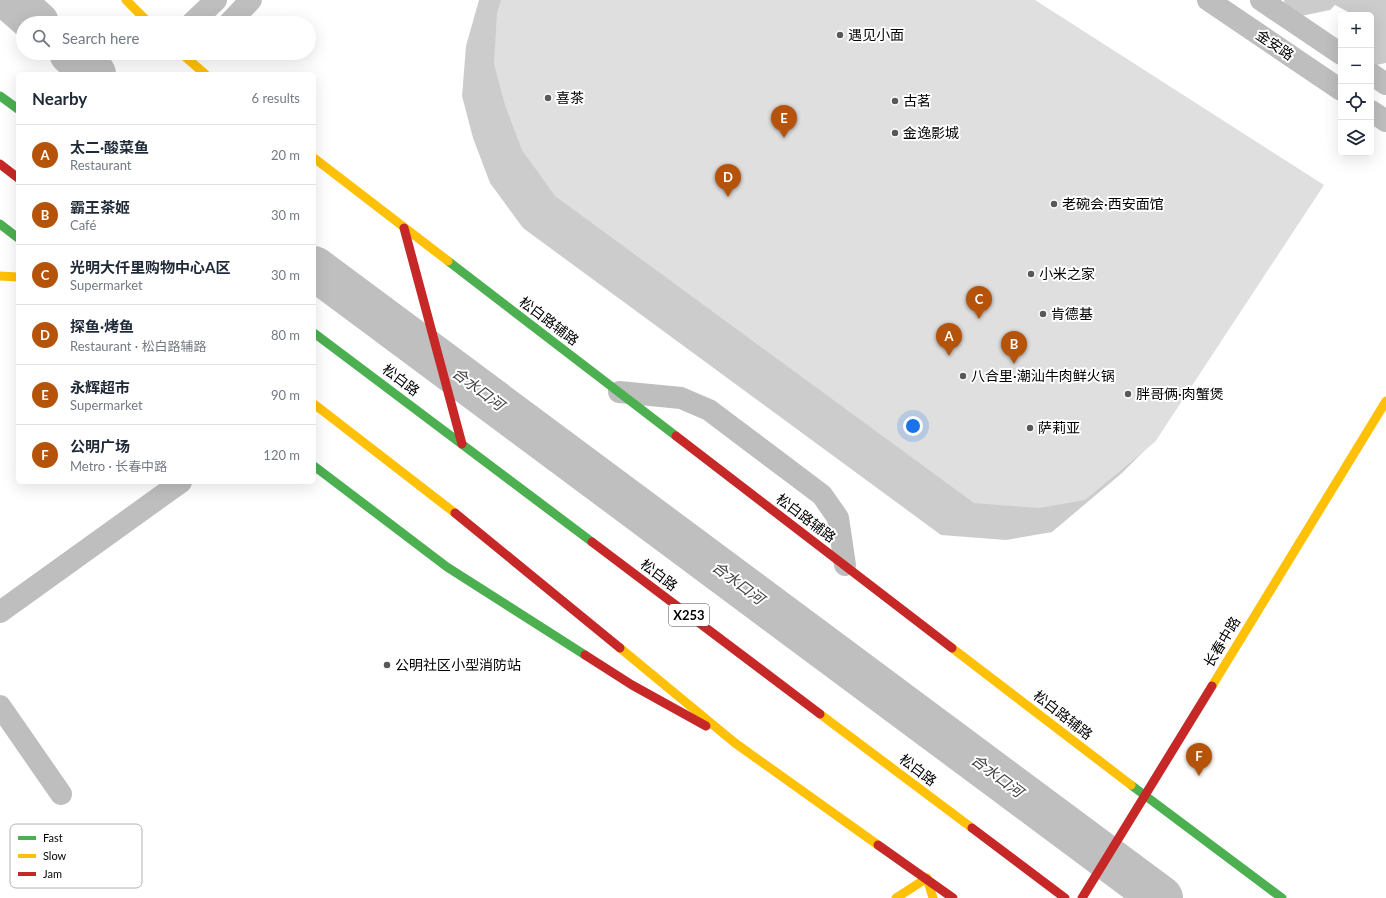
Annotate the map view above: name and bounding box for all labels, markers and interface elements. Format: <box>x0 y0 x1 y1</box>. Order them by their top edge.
map controls <box>1338 12 1374 156</box>
button: + <box>1338 12 1374 48</box>
search box <box>16 16 316 60</box>
place label: 遇见小面 <box>848 26 904 43</box>
street label: 金安路 <box>1253 26 1297 63</box>
icon: search <box>30 27 52 49</box>
text: Search here <box>62 29 139 47</box>
marker: 遇见小面 <box>835 30 845 40</box>
button: − <box>1338 48 1374 84</box>
button: locate <box>1338 84 1374 120</box>
text: Nearby <box>32 88 87 109</box>
place label: 喜茶 <box>556 89 584 106</box>
text: 6 results <box>252 90 300 106</box>
place label: 古茗 <box>903 92 931 109</box>
marker: 喜茶 <box>543 93 553 103</box>
marker: 古茗 <box>890 96 900 106</box>
pin: E <box>771 105 797 138</box>
button: layers <box>1338 120 1374 156</box>
place label: 金逸影城 <box>903 124 959 141</box>
marker: 金逸影城 <box>890 128 900 138</box>
text: 太二·酸菜鱼 <box>70 138 149 156</box>
text: A <box>40 147 50 163</box>
text: 20 m <box>271 147 300 163</box>
text: Restaurant <box>70 157 132 173</box>
pin: D <box>715 164 741 197</box>
place label: 老碗会·西安面馆 <box>1062 195 1164 212</box>
text: 霸王茶姬 <box>70 198 130 216</box>
marker: 老碗会·西安面馆 <box>1049 199 1059 209</box>
text: B <box>41 207 49 223</box>
text: 30 m <box>271 207 300 223</box>
text: Café <box>70 217 96 233</box>
text: 光明大仟里购物中心A区 <box>70 258 230 276</box>
place label: 小米之家 <box>1039 265 1095 282</box>
text: C <box>41 267 49 283</box>
text: 30 m <box>271 267 300 283</box>
marker: 小米之家 <box>1026 269 1036 279</box>
text: Supermarket <box>70 277 143 293</box>
pin: C <box>966 286 992 319</box>
street label: 松白路辅路 <box>516 293 582 348</box>
place label: 肯德基 <box>1051 305 1093 322</box>
marker: 肯德基 <box>1038 309 1048 319</box>
text: 探鱼·烤鱼 <box>70 317 134 335</box>
pin: A <box>936 323 962 356</box>
text: D <box>40 327 50 343</box>
text: 80 m <box>271 327 300 343</box>
pin: B <box>1001 331 1027 364</box>
text: Restaurant · 松白路辅路 <box>70 338 207 354</box>
street label: 松白路 <box>379 360 423 399</box>
water label: 合水口河 <box>449 363 510 415</box>
place label: 八合里·潮汕牛肉鲜火锅 <box>971 367 1115 384</box>
marker: 八合里·潮汕牛肉鲜火锅 <box>958 371 968 381</box>
text: 永辉超市 <box>70 378 130 396</box>
place label: 胖哥俩·肉蟹煲 <box>1136 385 1224 402</box>
text: E <box>41 387 49 403</box>
text: 90 m <box>271 387 300 403</box>
marker: 胖哥俩·肉蟹煲 <box>1123 389 1133 399</box>
text: Supermarket <box>70 397 143 413</box>
your location <box>903 416 923 436</box>
place label: 萨莉亚 <box>1038 419 1080 436</box>
marker: 萨莉亚 <box>1025 423 1035 433</box>
text: 公明广场 <box>70 437 130 455</box>
text: F <box>41 447 49 463</box>
text: 120 m <box>263 447 300 463</box>
text: Metro · 长春中路 <box>70 458 167 474</box>
street label: 松白路辅路 <box>773 490 839 545</box>
street label: 松白路 <box>637 555 681 594</box>
water label: 合水口河 <box>709 557 770 609</box>
road number: X253 <box>669 604 709 626</box>
street label: 长春中路 <box>1200 613 1243 670</box>
place label: 公明社区小型消防站 <box>395 656 521 673</box>
marker: 公明社区小型消防站 <box>382 660 392 670</box>
street label: 松白路辅路 <box>1030 686 1096 743</box>
pin: F <box>1186 743 1212 776</box>
street label: 松白路 <box>896 750 940 789</box>
water label: 合水口河 <box>968 750 1029 802</box>
legend <box>10 824 142 888</box>
text: Fast <box>43 831 63 844</box>
text: Slow <box>43 849 67 862</box>
text: Jam <box>43 867 62 880</box>

